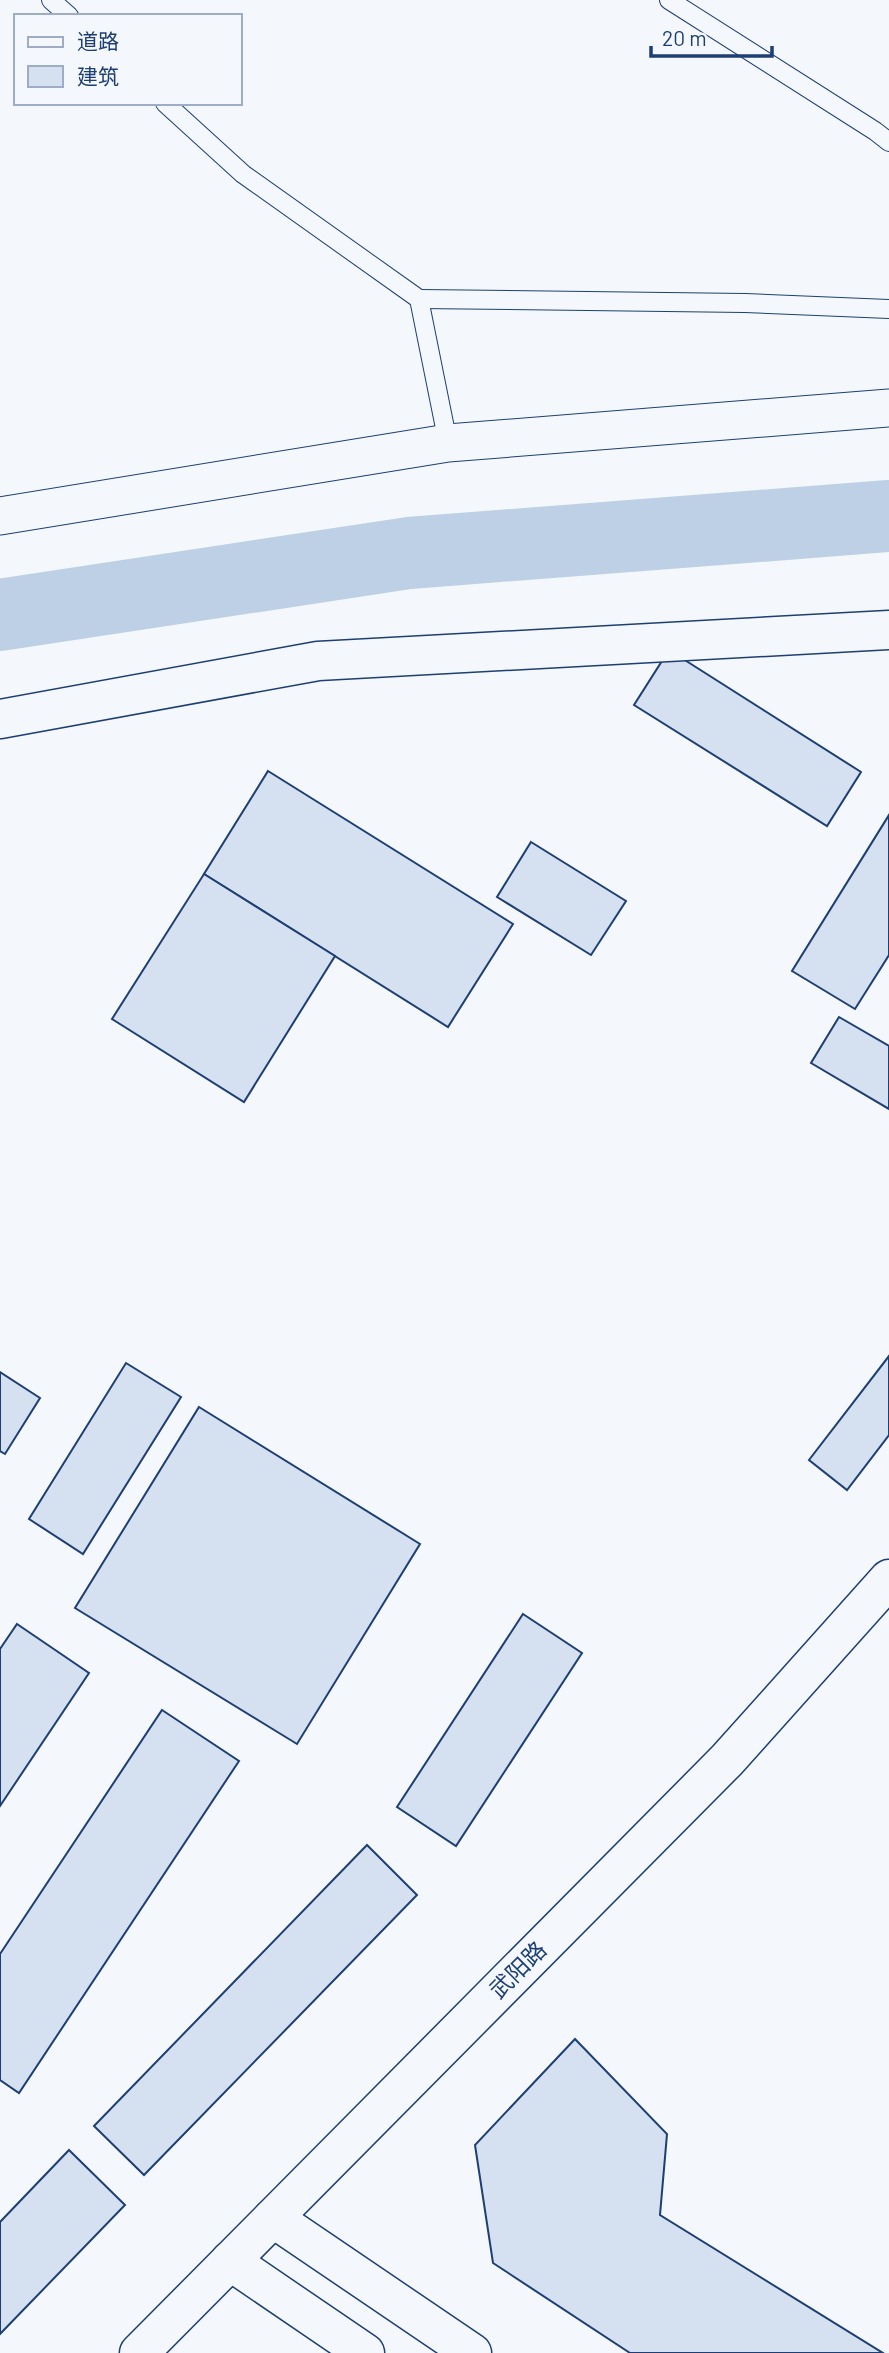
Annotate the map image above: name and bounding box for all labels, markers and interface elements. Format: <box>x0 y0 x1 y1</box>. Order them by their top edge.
legend <box>14 14 242 105</box>
scale bar <box>651 14 772 58</box>
text: 20 m <box>662 25 707 50</box>
text: 道路 <box>77 28 119 53</box>
text: 建筑 <box>77 63 119 88</box>
street label: 武阳路 <box>483 1935 552 2004</box>

